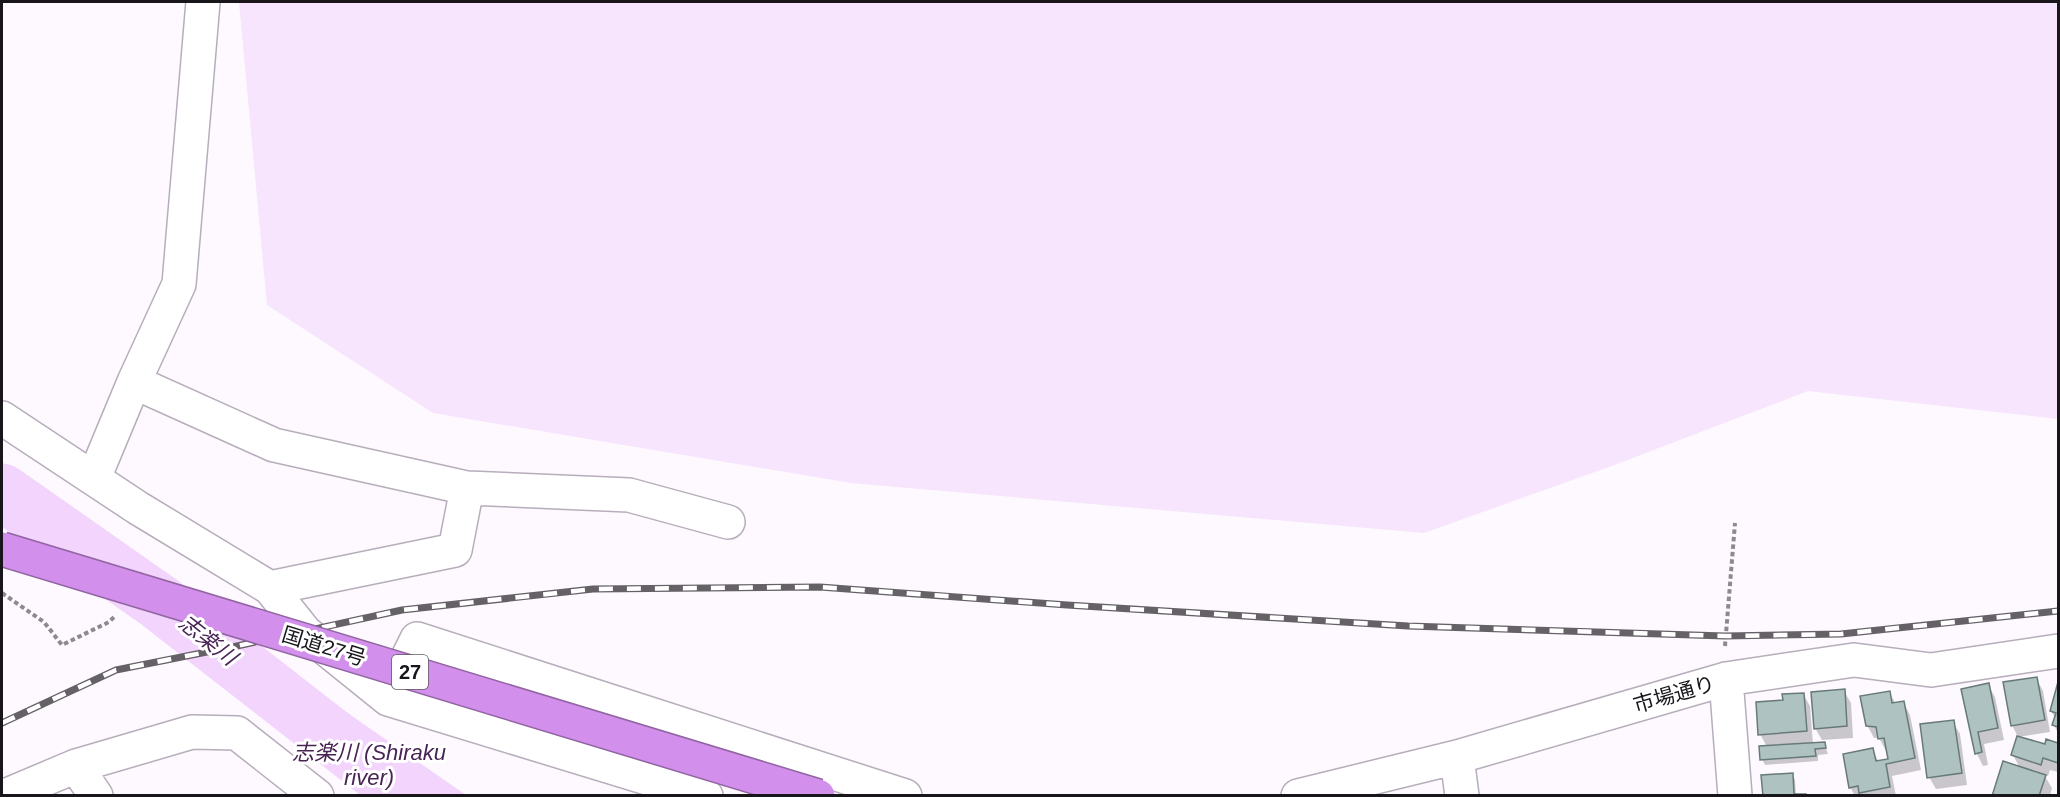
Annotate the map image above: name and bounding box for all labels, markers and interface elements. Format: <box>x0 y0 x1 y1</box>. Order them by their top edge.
water label: 志楽川 <box>174 610 243 671</box>
street label: 国道27号 <box>279 622 369 670</box>
road number: 27 <box>392 655 428 689</box>
street label: 市場通り <box>1630 671 1718 717</box>
water label: 志楽川 (Shiraku river) <box>292 740 446 790</box>

